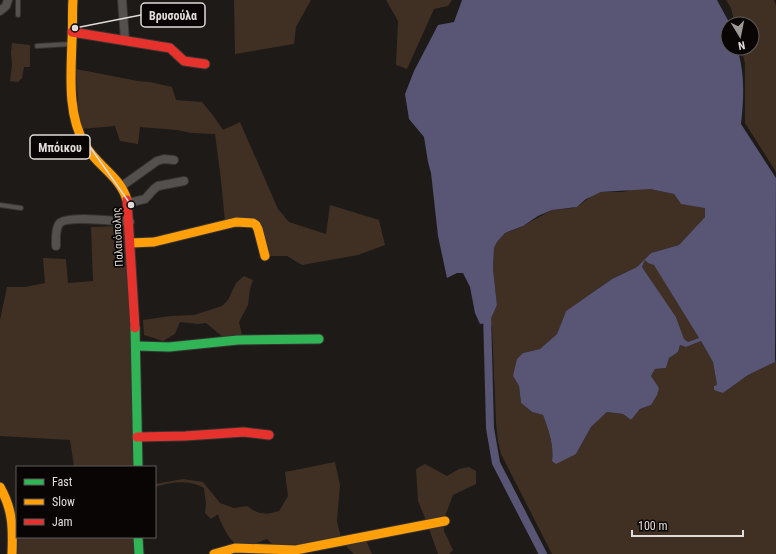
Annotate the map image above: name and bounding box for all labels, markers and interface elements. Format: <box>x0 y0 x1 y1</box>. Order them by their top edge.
callout: Βρυσούλα <box>141 3 205 27</box>
text: Βρυσούλα <box>149 9 197 23</box>
north arrow <box>720 16 760 56</box>
text: N <box>737 38 746 52</box>
callout: Μπόικου <box>30 135 90 159</box>
text: Μπόικου <box>38 141 82 155</box>
street label: Παλαιόπολης <box>110 207 126 267</box>
legend <box>16 466 156 538</box>
text: Fast <box>52 475 73 489</box>
text: Slow <box>52 495 75 509</box>
scale bar <box>632 512 743 538</box>
text: Jam <box>52 515 73 529</box>
text: 100 m <box>638 519 668 533</box>

